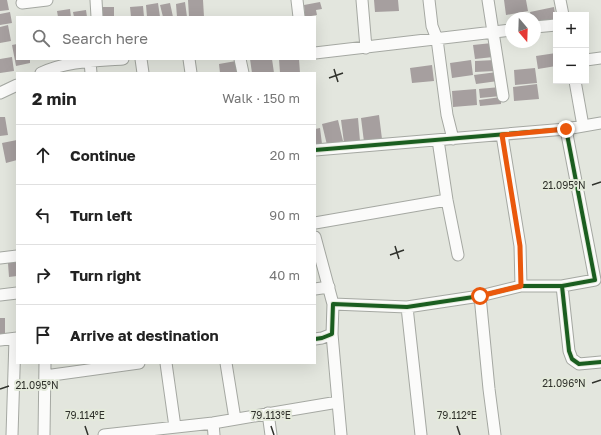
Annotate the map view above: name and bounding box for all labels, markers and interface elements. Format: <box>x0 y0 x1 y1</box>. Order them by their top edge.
north arrow <box>505 12 541 48</box>
map controls <box>553 12 589 84</box>
button: + <box>553 12 589 48</box>
search box <box>16 16 316 60</box>
icon: search <box>30 27 52 49</box>
text: Search here <box>62 29 148 47</box>
button: − <box>553 48 589 84</box>
text: 2 min <box>32 88 76 109</box>
text: Walk · 150 m <box>222 90 300 106</box>
route end <box>557 120 575 138</box>
icon: ahead <box>32 144 54 166</box>
text: Continue <box>70 146 136 164</box>
text: 20 m <box>270 147 300 163</box>
text: 21.095°N <box>542 179 586 191</box>
icon: left <box>32 204 54 226</box>
text: Turn left <box>70 206 132 224</box>
text: 90 m <box>269 207 300 223</box>
icon: right <box>32 264 54 286</box>
text: Turn right <box>70 266 141 284</box>
text: 40 m <box>269 267 300 283</box>
route start <box>471 287 489 305</box>
icon: arrive <box>32 324 54 346</box>
text: Arrive at destination <box>70 326 219 344</box>
text: 21.096°N <box>542 377 586 389</box>
text: 21.095°N <box>15 379 59 391</box>
text: 79.114°E <box>65 409 105 421</box>
text: 79.113°E <box>251 409 291 421</box>
text: 79.112°E <box>437 409 477 421</box>

